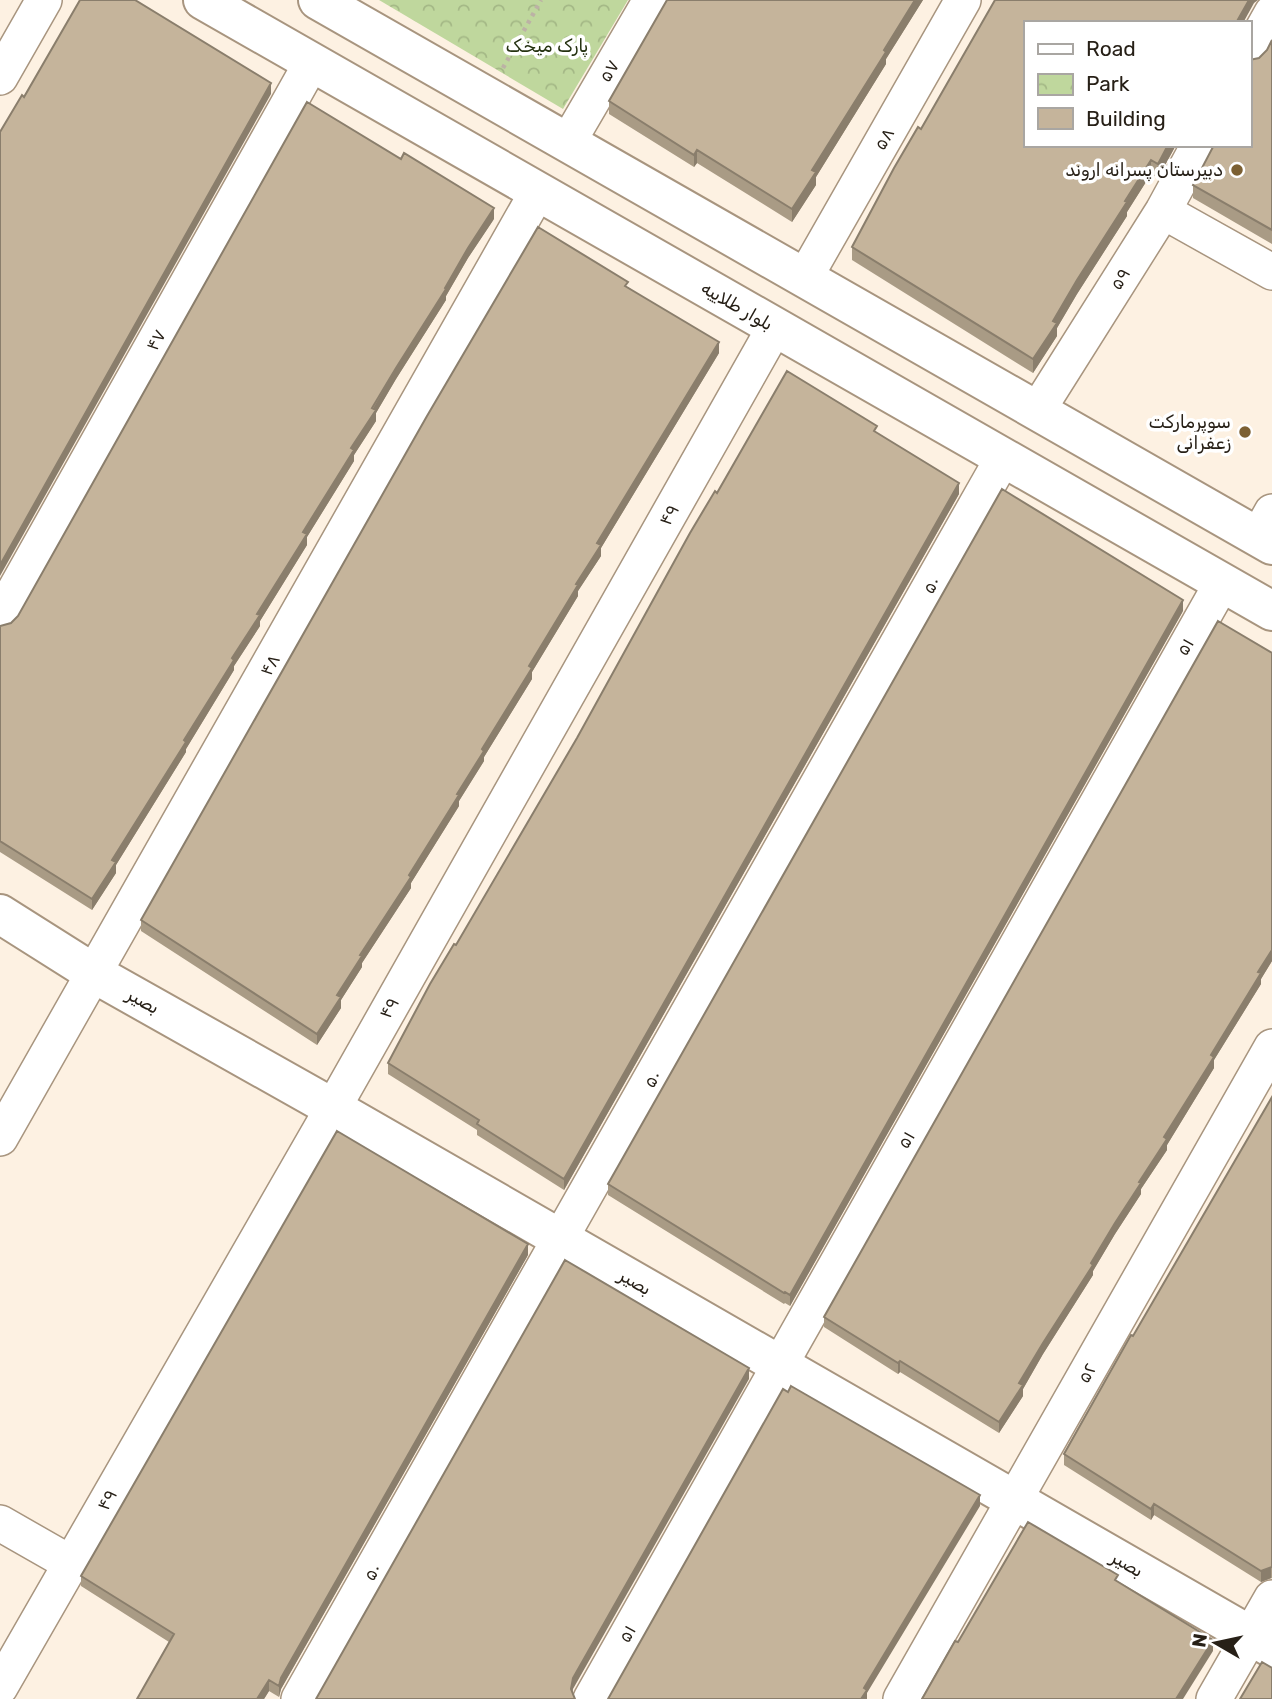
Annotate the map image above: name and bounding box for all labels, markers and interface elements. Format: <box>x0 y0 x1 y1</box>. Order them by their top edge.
legend <box>1024 21 1251 147</box>
park label: پارک میخک <box>506 35 588 58</box>
text: Road <box>1086 36 1136 61</box>
street label: ۵۷ <box>594 56 624 86</box>
text: Park <box>1086 71 1130 96</box>
text: Building <box>1086 106 1166 131</box>
street label: ۵۸ <box>869 124 899 154</box>
place label: دبیرستان پسرانه اروند <box>1065 159 1223 182</box>
marker: دبیرستان پسرانه اروند <box>1229 162 1245 178</box>
street label: ۵۹ <box>1105 264 1135 294</box>
street label: بلوار طلاییه <box>697 277 777 335</box>
street label: ۴۷ <box>141 325 171 355</box>
place label: سوپرمارکت زعفرانی <box>1148 411 1231 454</box>
marker: سوپرمارکت زعفرانی <box>1237 424 1253 440</box>
street label: ۴۹ <box>654 501 684 529</box>
street label: ۵۰ <box>917 572 945 598</box>
street label: ۵۱ <box>1171 634 1199 660</box>
street label: ۴۸ <box>255 650 285 680</box>
street label: بصیر <box>122 983 163 1019</box>
street label: ۴۹ <box>374 994 404 1022</box>
street label: ۵۰ <box>638 1066 666 1092</box>
street label: ۵۱ <box>892 1127 920 1153</box>
street label: بصیر <box>614 1263 655 1300</box>
street label: ۵۲ <box>1072 1359 1102 1387</box>
street label: ۴۹ <box>92 1486 122 1514</box>
street label: بصیر <box>1106 1545 1147 1582</box>
street label: ۵۰ <box>358 1559 386 1585</box>
north arrow <box>1181 1608 1251 1678</box>
street label: ۵۱ <box>613 1621 641 1647</box>
text: N <box>1187 1632 1212 1649</box>

